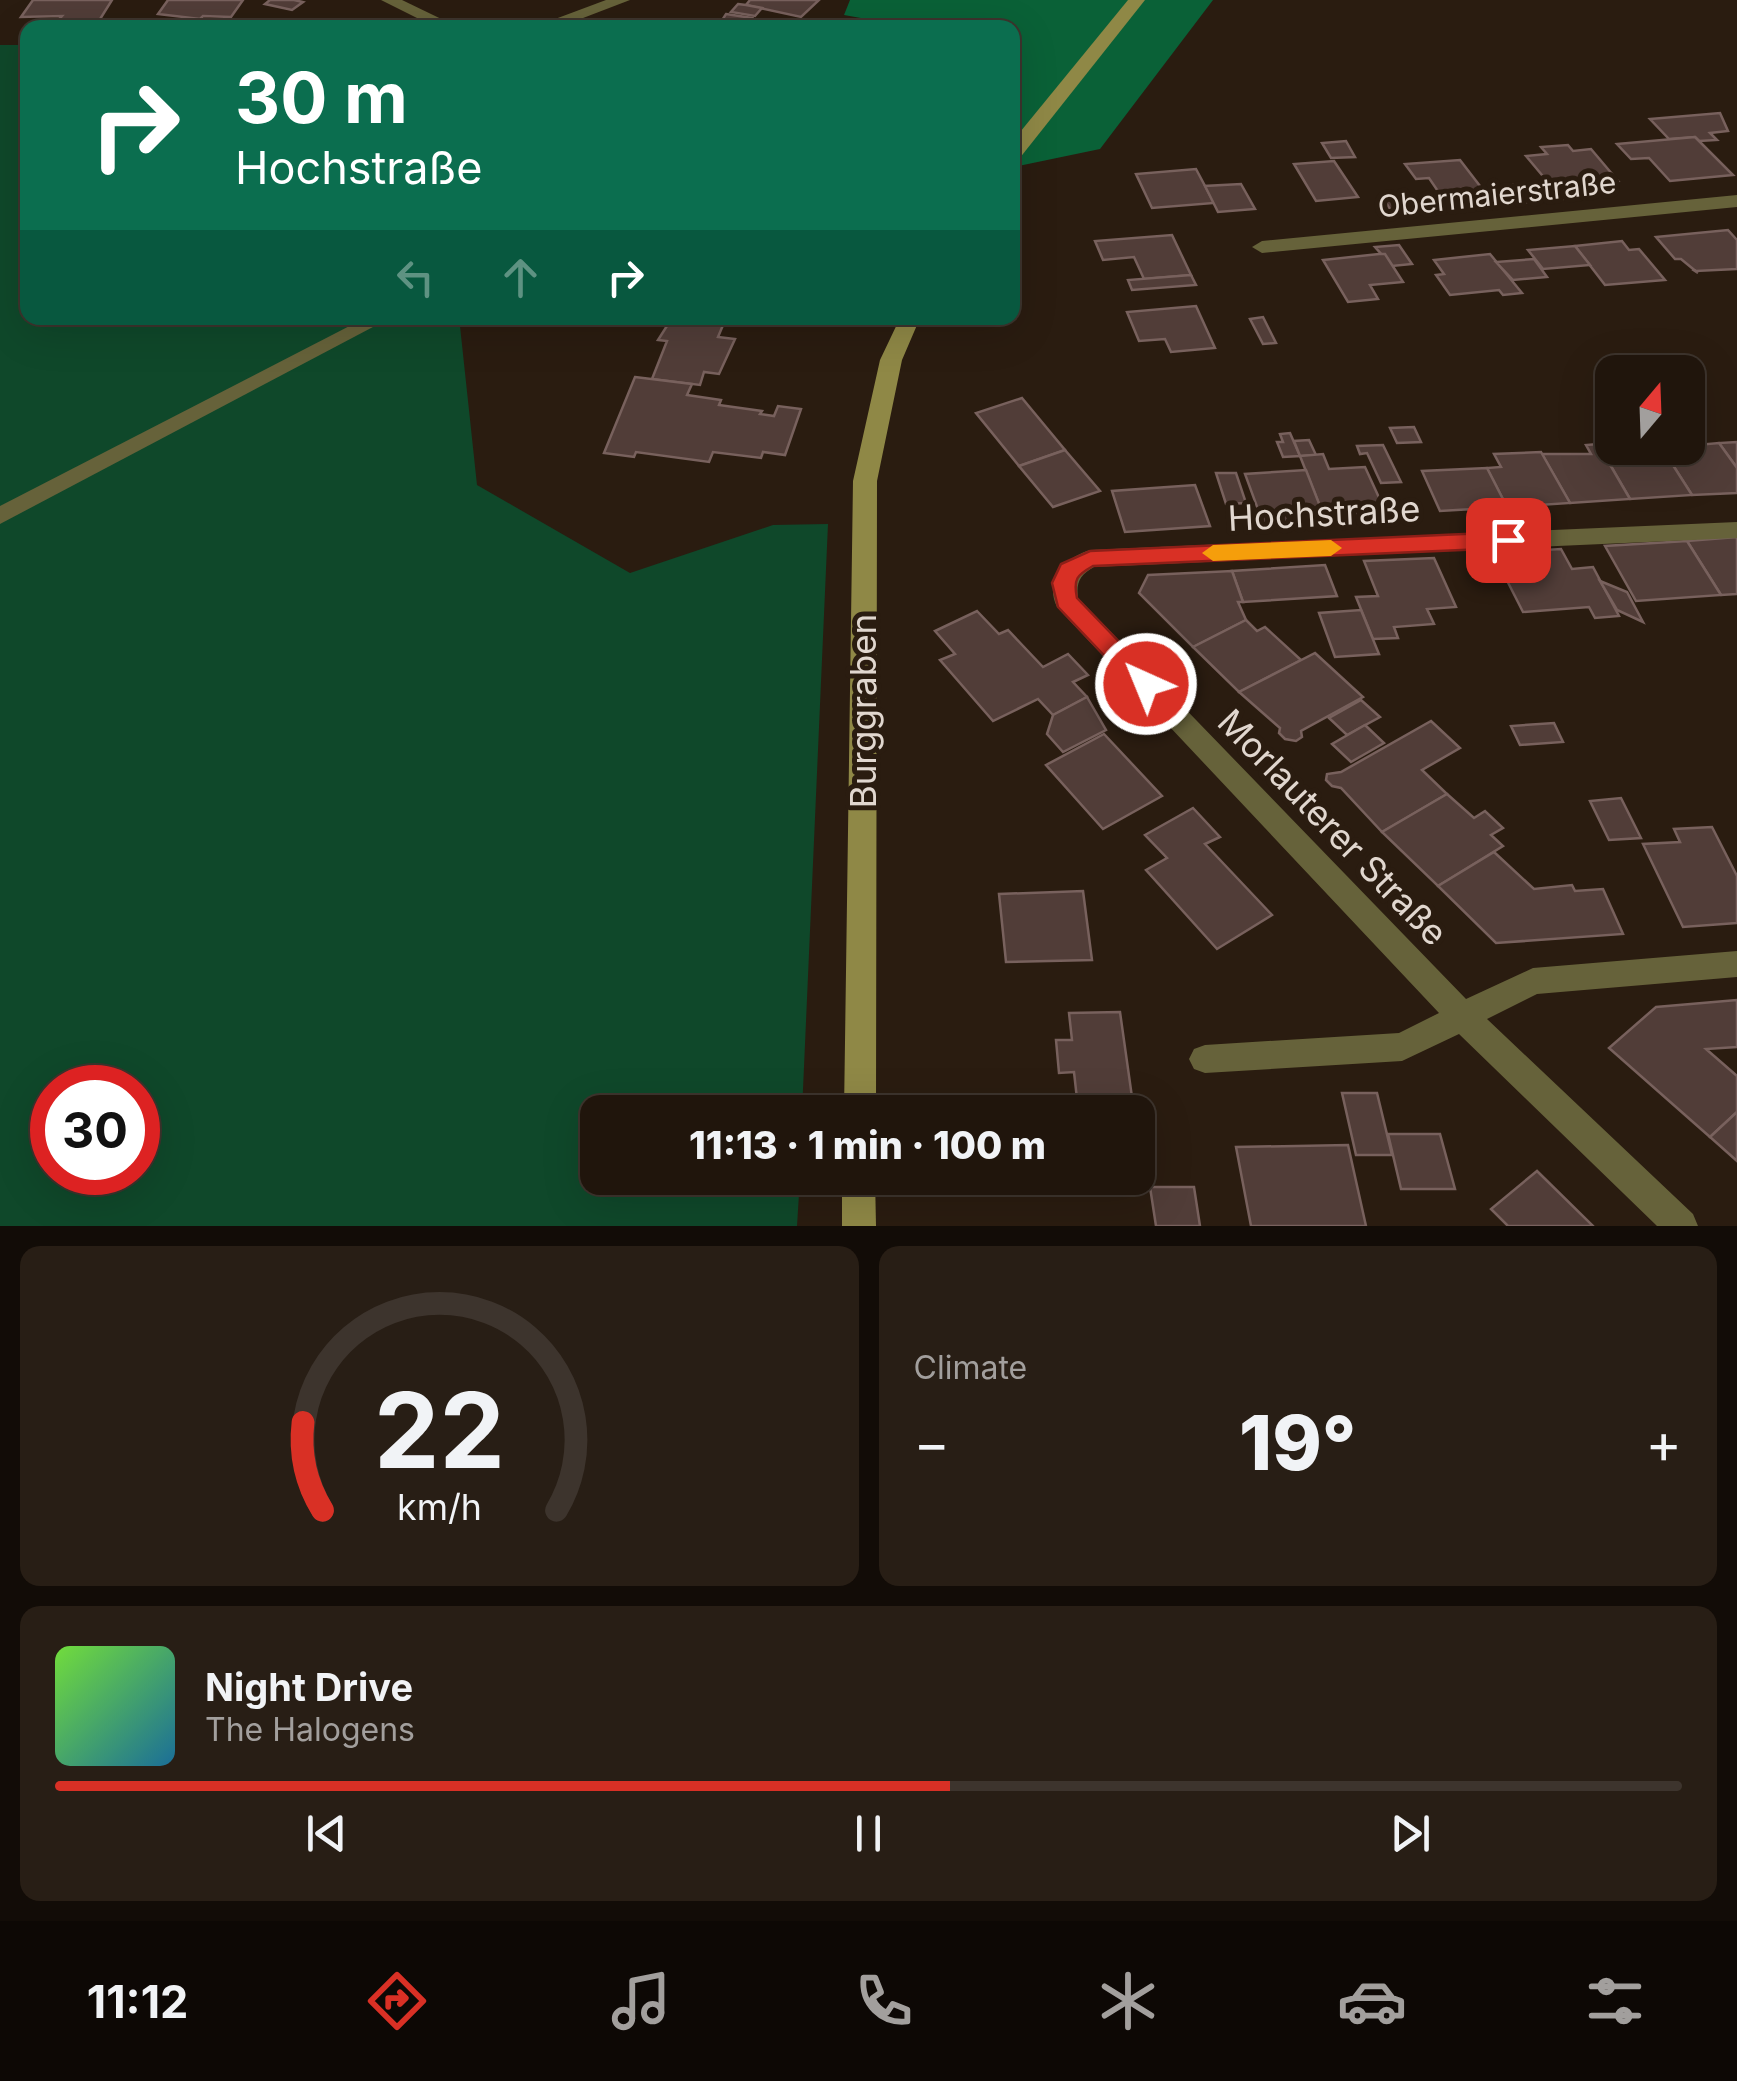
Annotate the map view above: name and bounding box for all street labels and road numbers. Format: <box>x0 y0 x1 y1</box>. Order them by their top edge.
street label: Obermaierstraße <box>1376 164 1618 224</box>
street label: Hochstraße <box>1227 487 1421 539</box>
street label: Burggraben <box>842 614 884 808</box>
street label: Morlauterer Straße <box>1210 700 1456 954</box>

